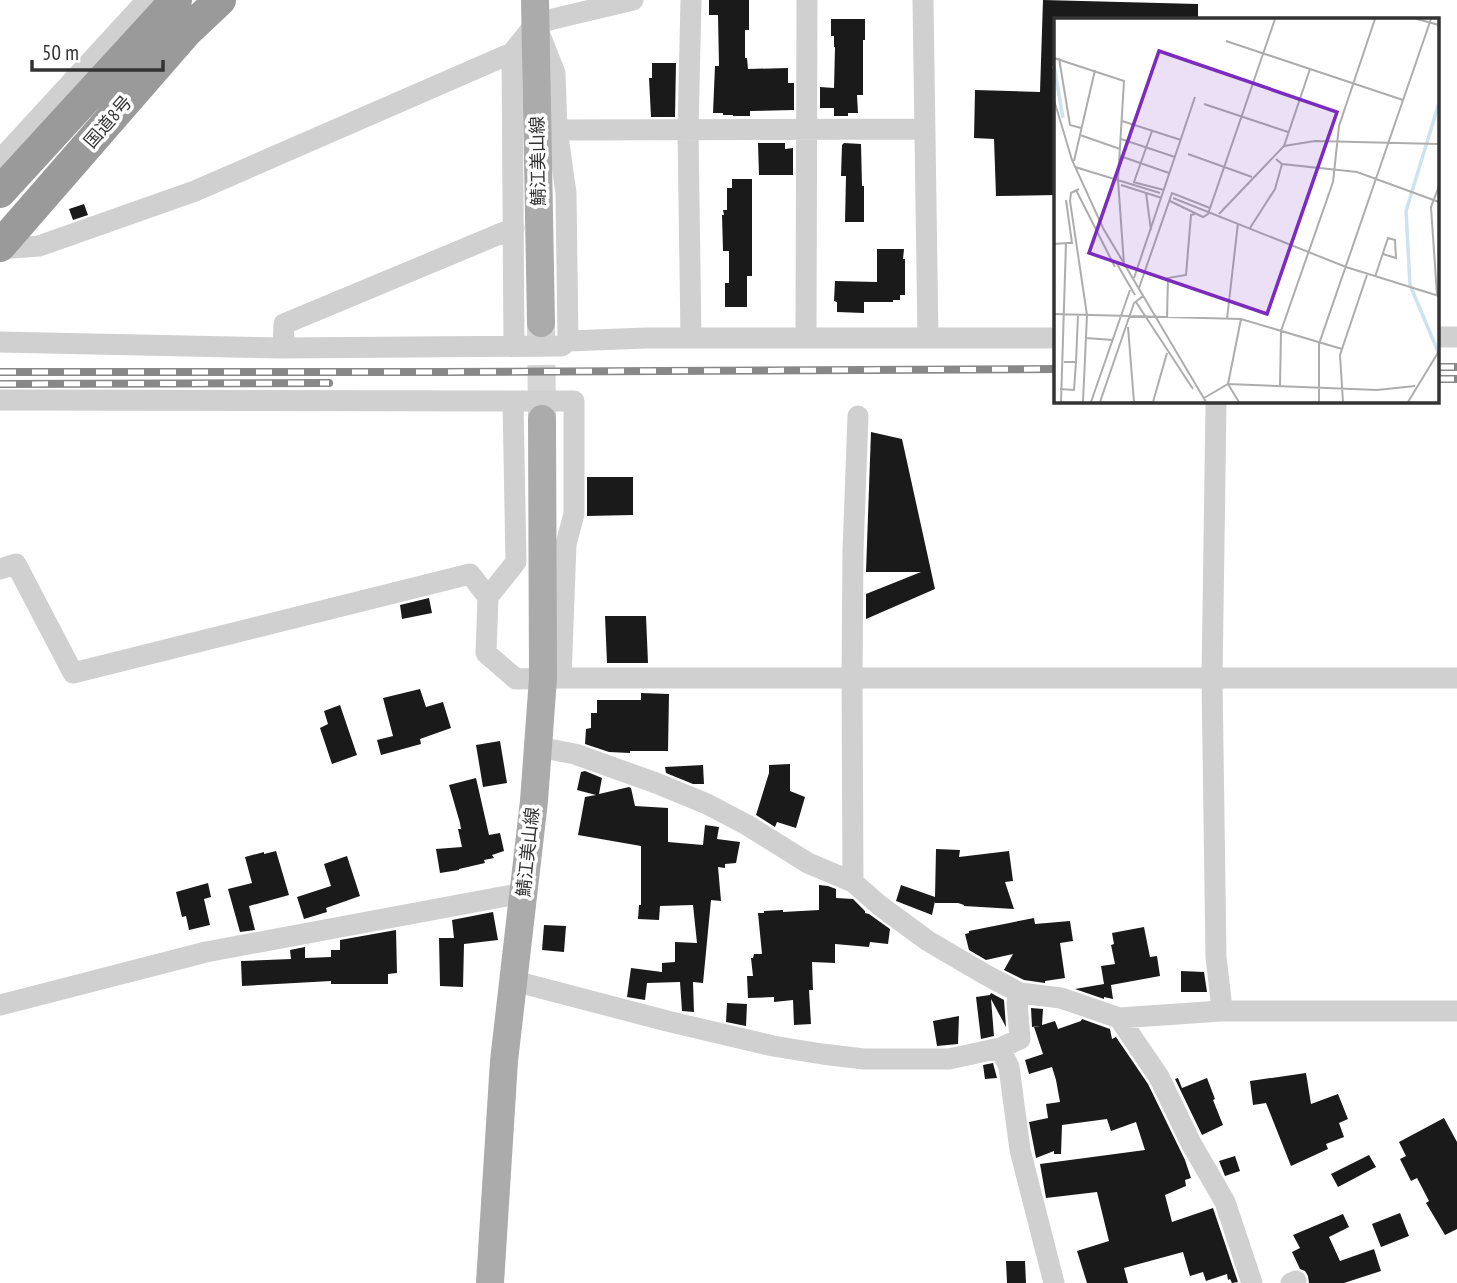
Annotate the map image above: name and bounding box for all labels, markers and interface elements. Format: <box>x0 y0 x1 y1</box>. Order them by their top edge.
inset map <box>1054 18 1440 402</box>
scale bar <box>32 28 163 72</box>
text: 50 m <box>42 39 79 66</box>
street label: 国道8号 <box>79 91 137 153</box>
street label: 鯖江美山線 <box>525 116 550 206</box>
street label: 鯖江美山線 <box>511 806 544 898</box>

